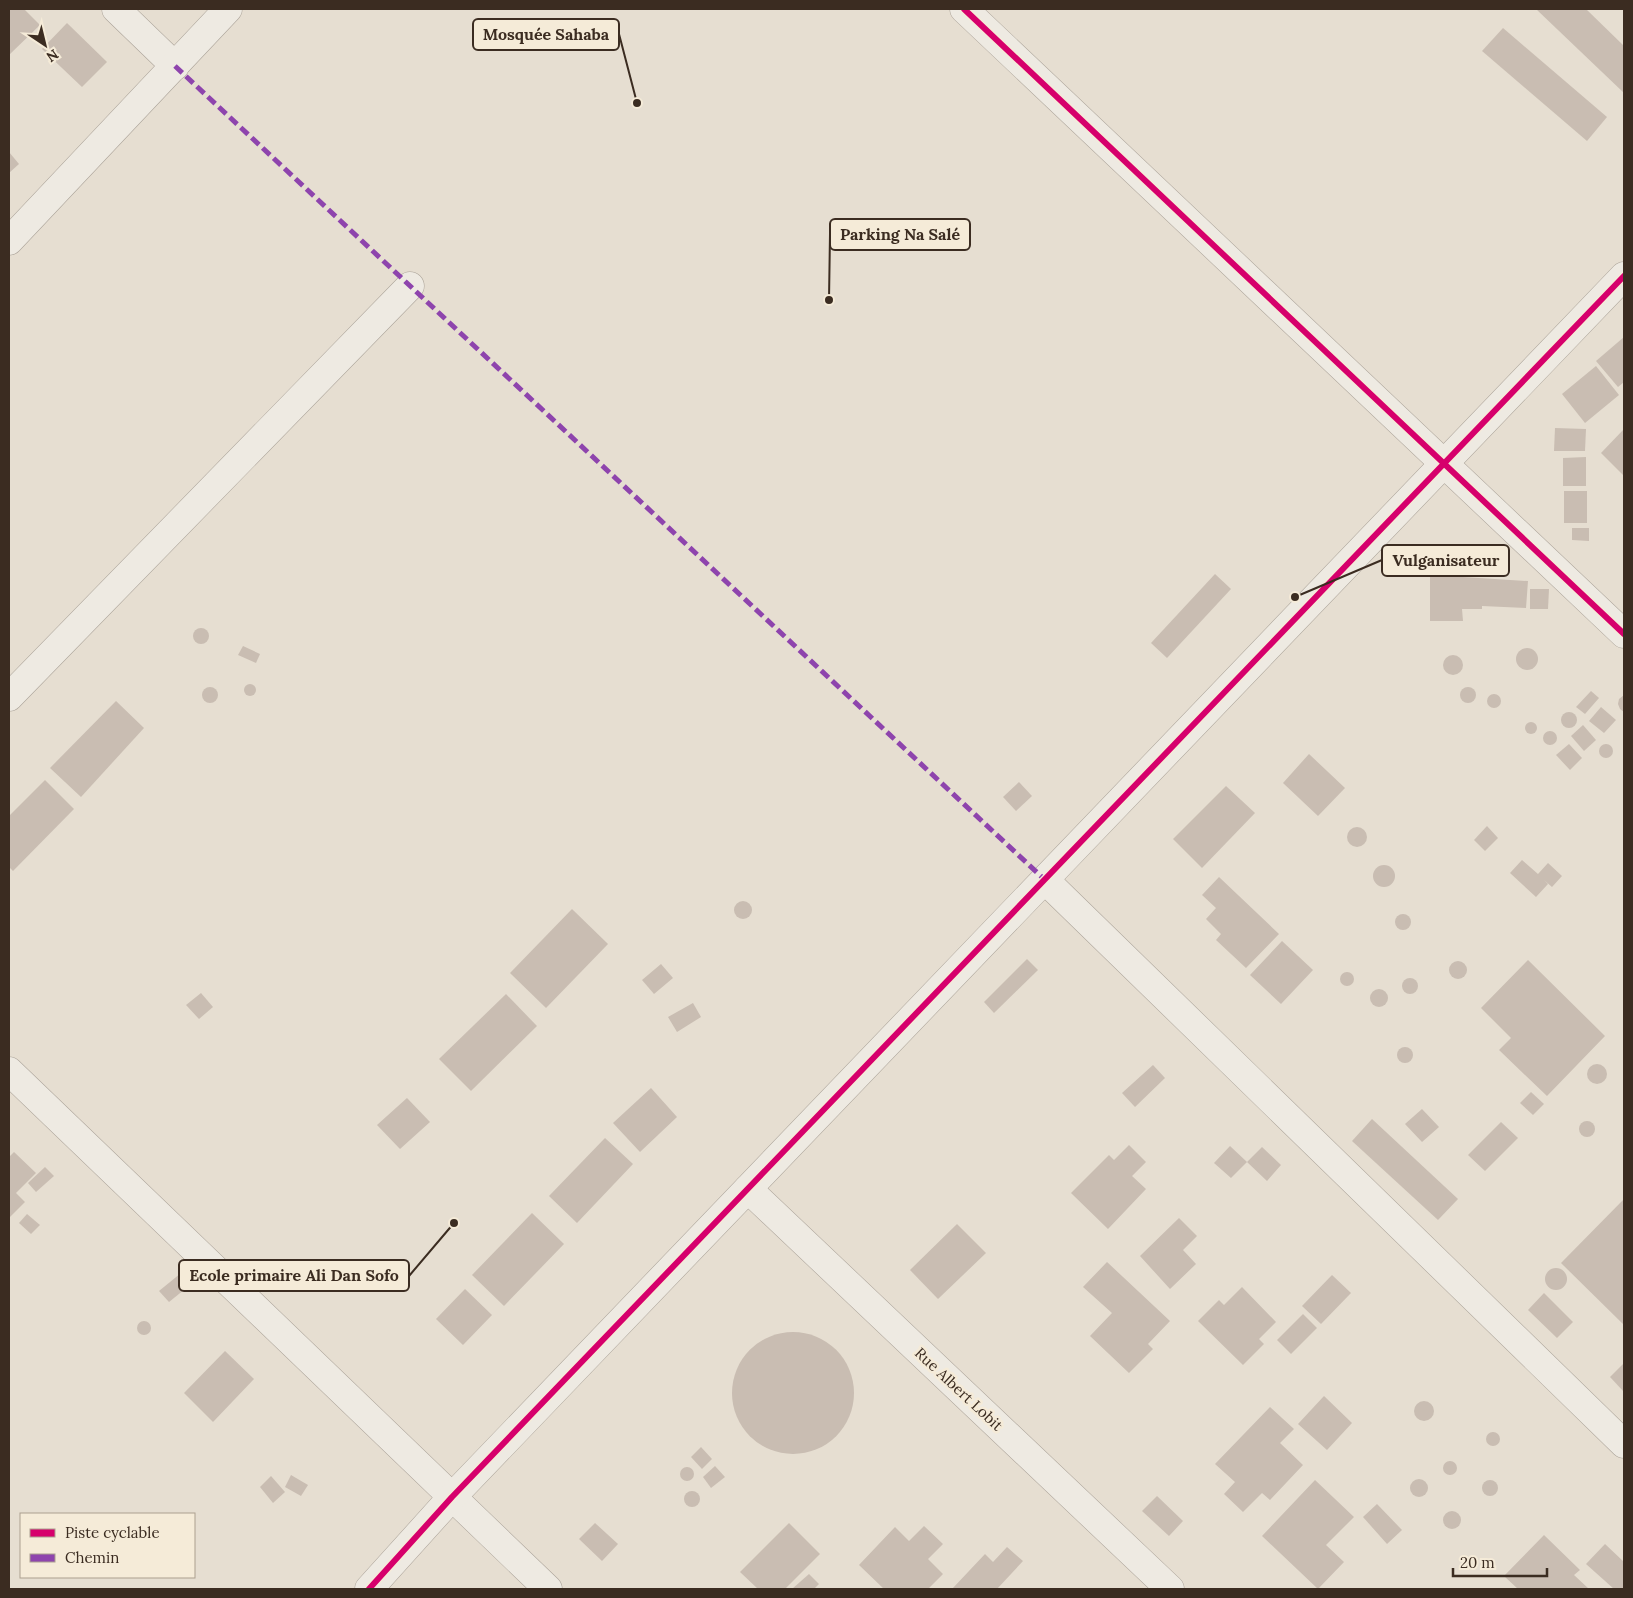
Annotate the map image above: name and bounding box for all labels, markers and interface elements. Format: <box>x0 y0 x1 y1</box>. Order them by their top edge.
callout: Mosquée Sahaba <box>473 19 619 50</box>
north arrow <box>20 20 70 70</box>
text: Mosquée Sahaba <box>483 24 610 44</box>
text: N <box>43 45 62 66</box>
callout: Parking Na Salé <box>830 219 970 250</box>
text: Parking Na Salé <box>840 224 960 244</box>
callout: Vulganisateur <box>1382 545 1509 576</box>
text: Vulganisateur <box>1393 550 1500 570</box>
callout: Ecole primaire Ali Dan Sofo <box>179 1260 409 1291</box>
text: Ecole primaire Ali Dan Sofo <box>189 1265 399 1285</box>
street label: Rue Albert Lobit <box>911 1343 1007 1435</box>
legend <box>20 1513 195 1578</box>
text: Piste cyclable <box>65 1523 160 1542</box>
scale bar <box>1453 1546 1547 1578</box>
text: Chemin <box>65 1548 119 1567</box>
text: 20 m <box>1460 1553 1495 1572</box>

